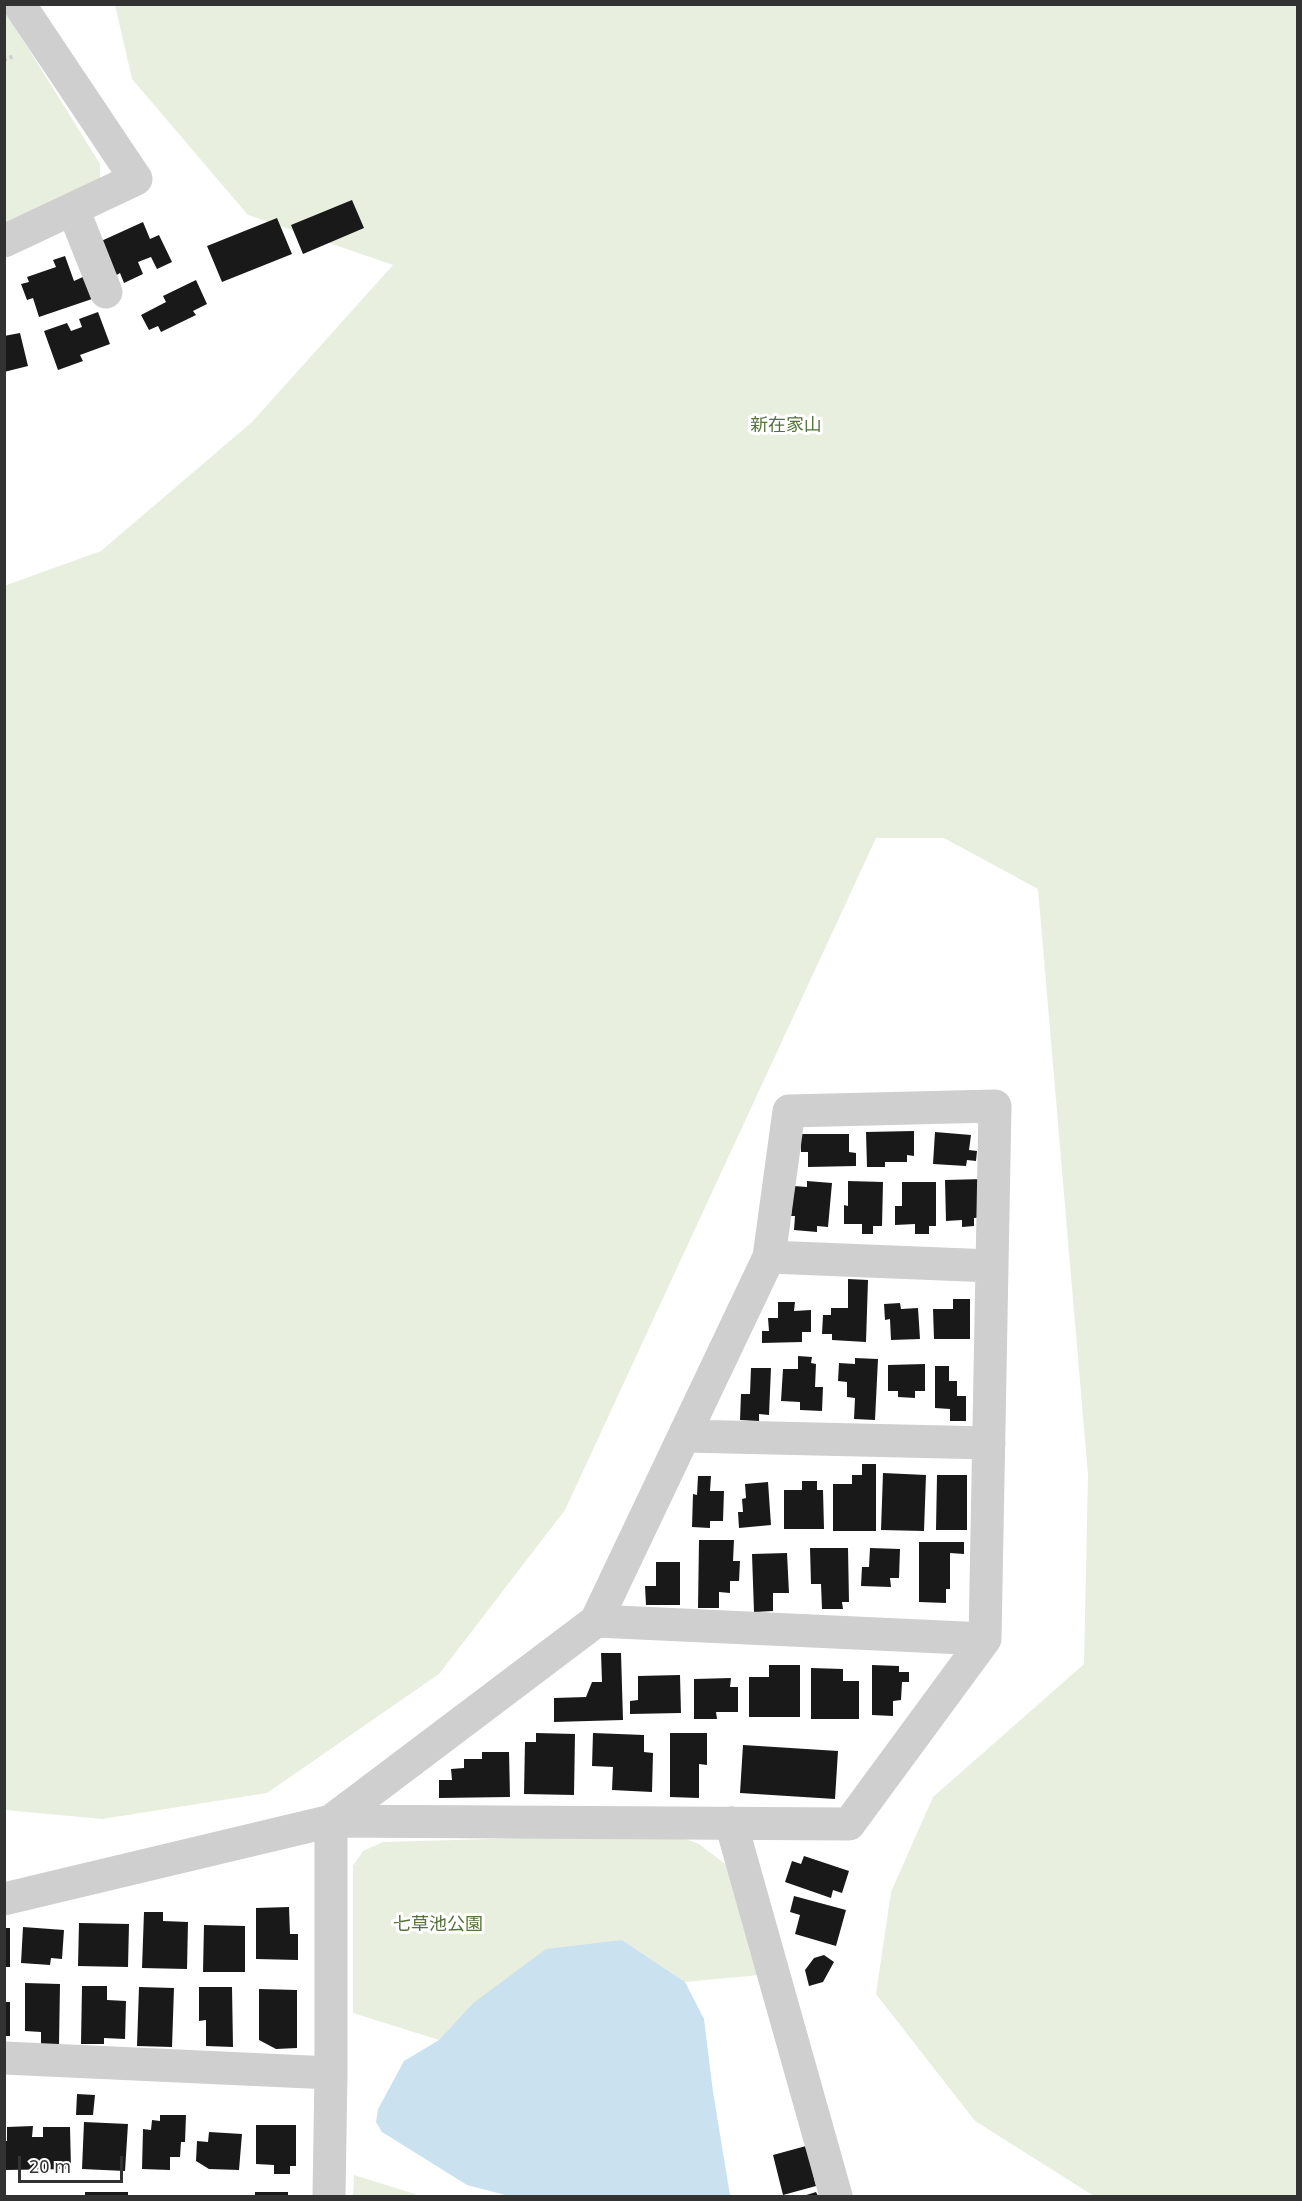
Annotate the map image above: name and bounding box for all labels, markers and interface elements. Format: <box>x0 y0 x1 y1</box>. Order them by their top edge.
park label: 新在家山 <box>750 415 822 437</box>
park label: 七草池公園 <box>393 1914 483 1936</box>
scale bar <box>21 2144 126 2182</box>
text: 20 m <box>29 2154 71 2178</box>

